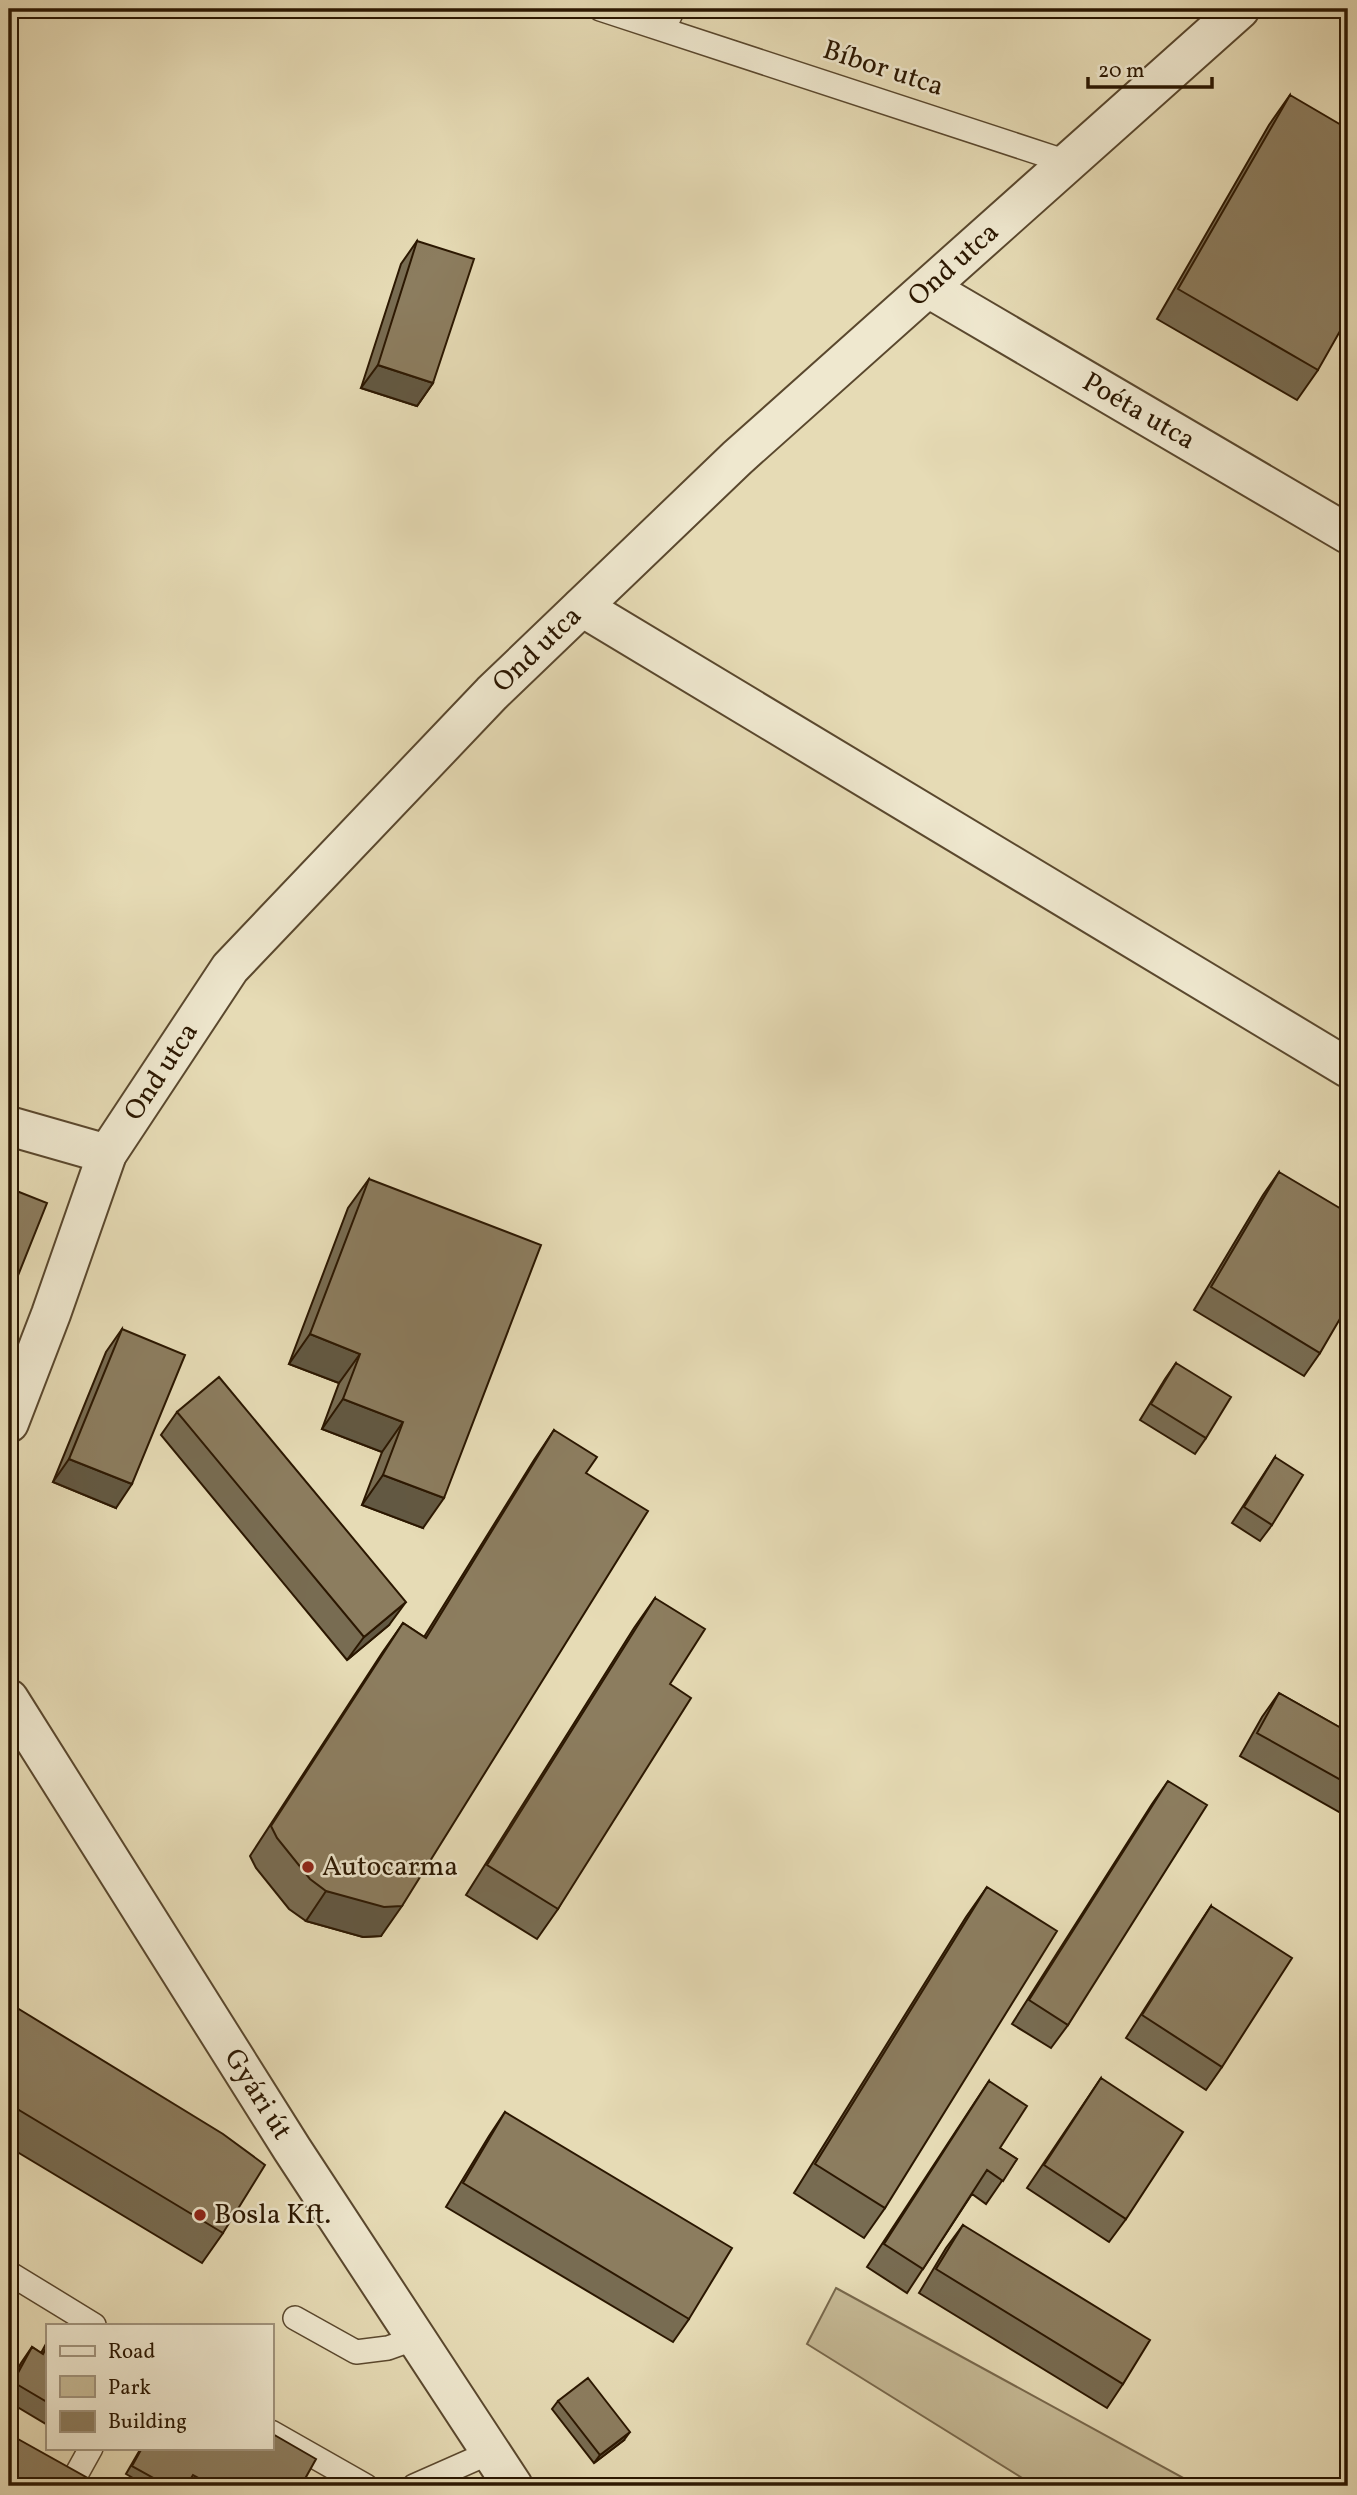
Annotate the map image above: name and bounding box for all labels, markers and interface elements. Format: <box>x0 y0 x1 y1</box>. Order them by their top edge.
street label: Bíbor utca <box>817 31 949 107</box>
scale bar <box>1088 46 1212 90</box>
text: 20 m <box>1098 57 1144 86</box>
street label: Ond utca <box>899 213 1008 316</box>
street label: Poéta utca <box>1075 363 1203 460</box>
street label: Ond utca <box>484 597 591 702</box>
street label: Ond utca <box>115 1015 208 1129</box>
place label: Autocarma <box>322 1848 458 1887</box>
marker: Autocarma <box>300 1859 316 1875</box>
street label: Gyári út <box>214 2041 301 2147</box>
place label: Bosla Kft. <box>214 2196 331 2235</box>
marker: Bosla Kft. <box>192 2207 208 2223</box>
legend <box>46 2324 273 2450</box>
text: Road <box>108 2338 155 2367</box>
text: Park <box>108 2374 151 2403</box>
text: Building <box>108 2408 187 2437</box>

